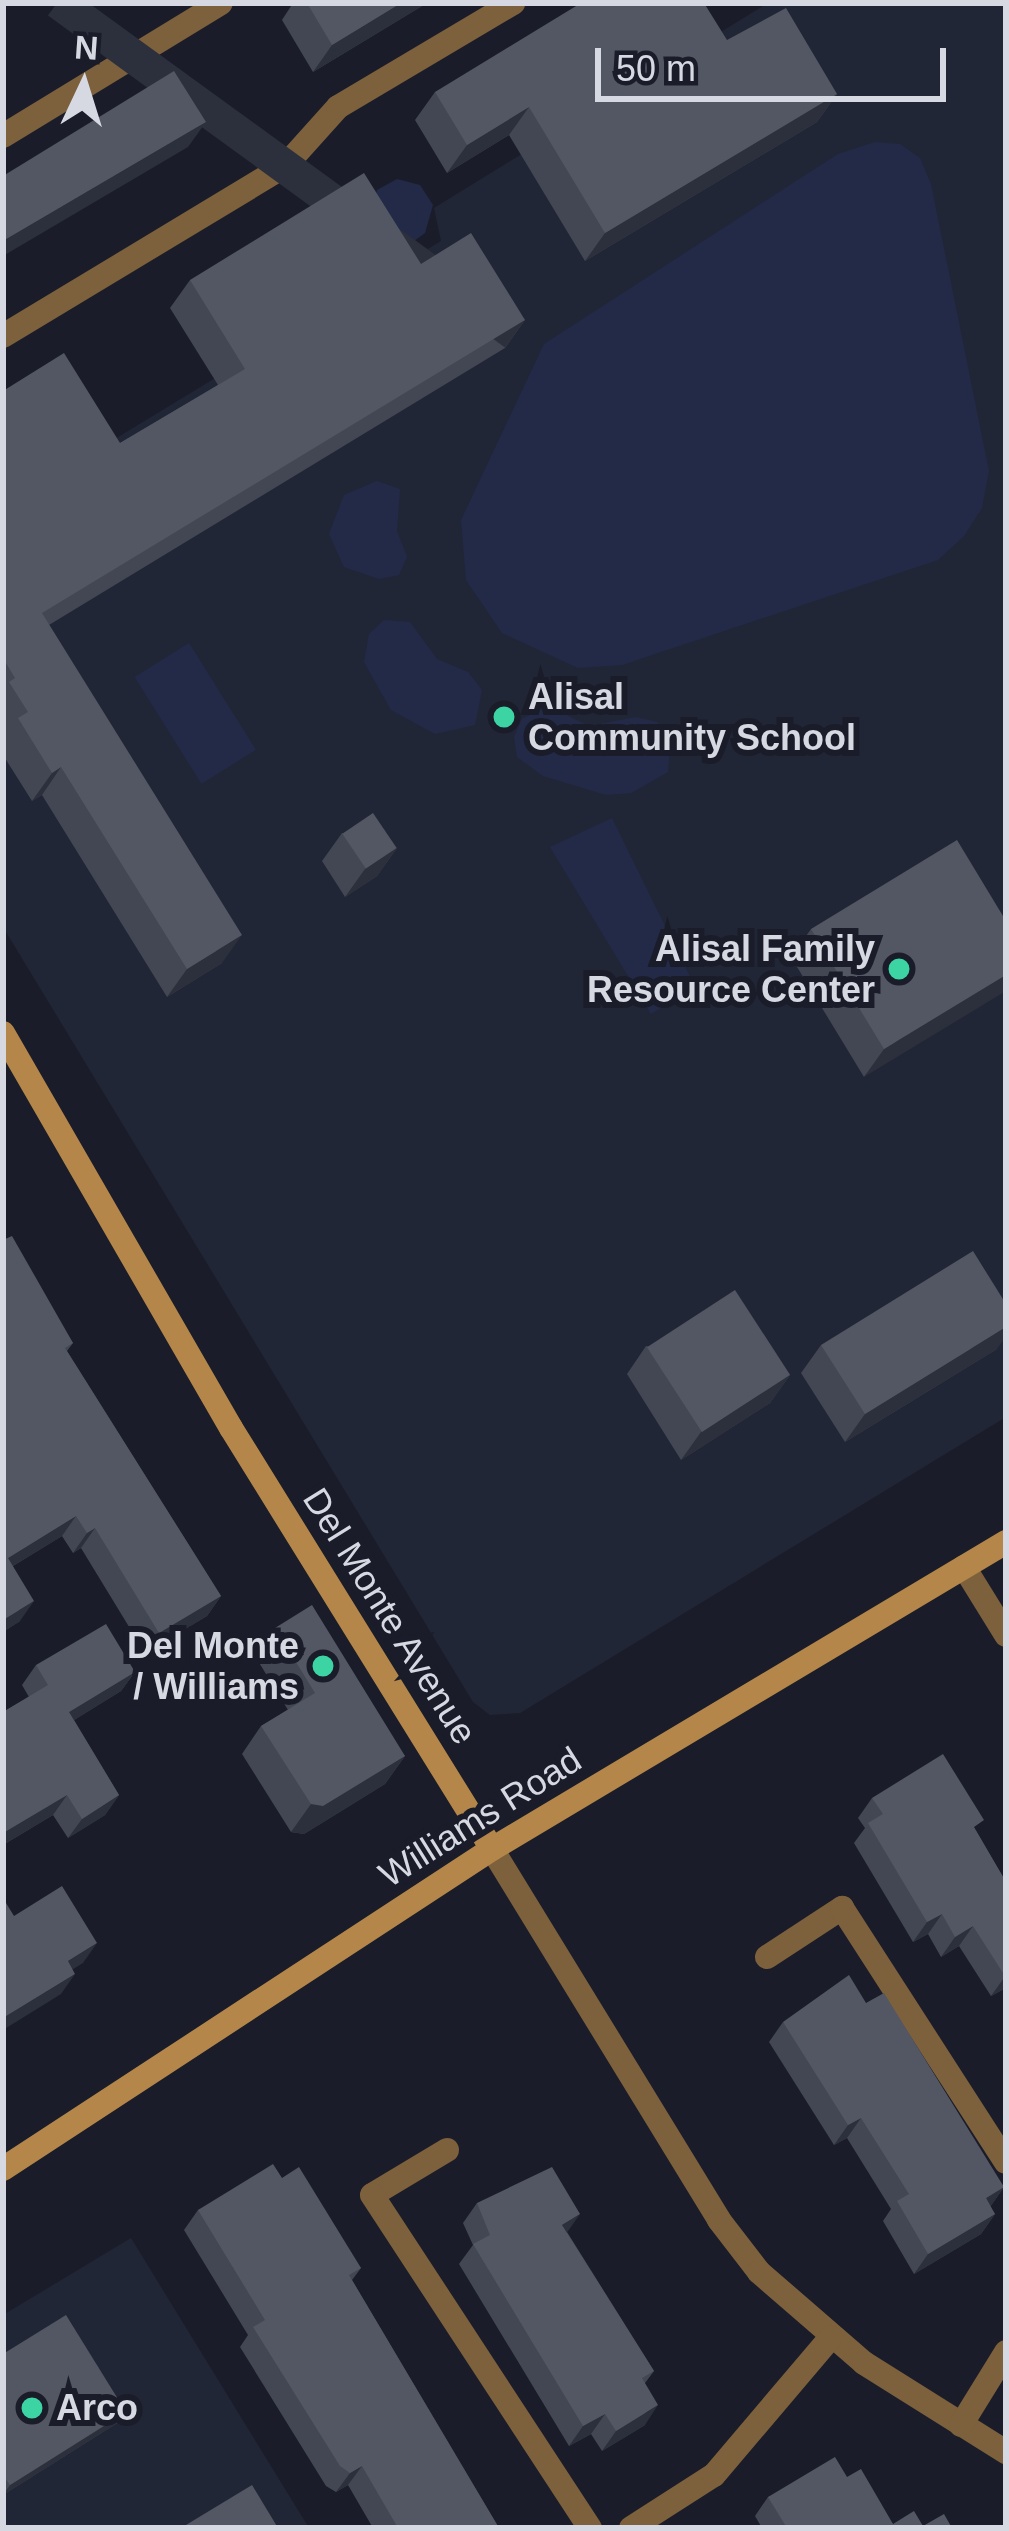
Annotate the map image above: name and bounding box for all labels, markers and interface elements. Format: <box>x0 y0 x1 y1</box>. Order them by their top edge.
north arrow <box>24 24 144 144</box>
scale bar <box>601 24 952 98</box>
text: N <box>73 28 100 67</box>
text: 50 m <box>616 48 696 89</box>
place label: Alisal Community School <box>528 674 856 759</box>
marker: Alisal Community School <box>491 704 517 730</box>
place label: Alisal Family Resource Center <box>587 926 875 1011</box>
marker: Alisal Family Resource Center <box>886 956 912 982</box>
street label: Del Monte Avenue <box>293 1479 487 1753</box>
place label: Del Monte / Williams <box>127 1623 299 1708</box>
marker: Del Monte / Williams <box>310 1653 336 1679</box>
street label: Williams Road <box>371 1738 589 1896</box>
place label: Arco <box>56 2386 138 2430</box>
marker: Arco <box>19 2395 45 2421</box>

